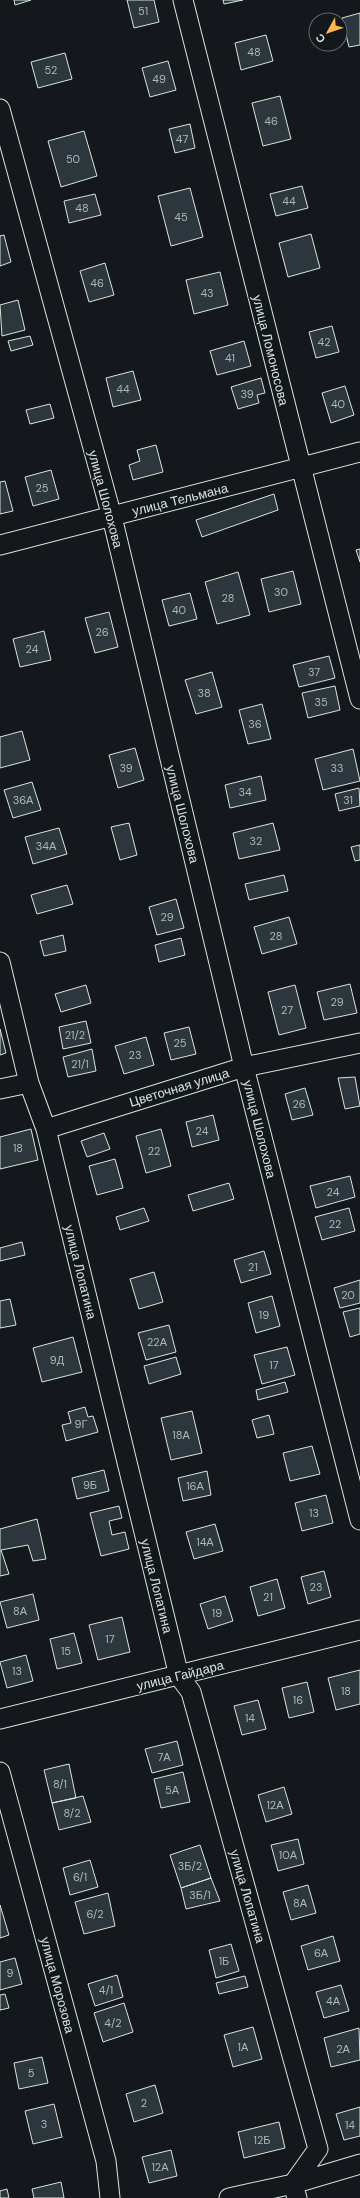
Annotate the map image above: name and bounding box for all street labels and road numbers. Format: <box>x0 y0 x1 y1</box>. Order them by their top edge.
street label: улица Ломоносова <box>249 293 293 408</box>
street label: улица Шолохова <box>84 448 127 551</box>
street label: улица Тельмана <box>130 479 231 520</box>
street label: улица Шолохова <box>162 763 203 866</box>
street label: Цветочная улица <box>127 1064 232 1111</box>
street label: улица Шолохова <box>239 1078 280 1181</box>
street label: улица Лопатина <box>61 1223 101 1322</box>
street label: улица Лопатина <box>137 1537 177 1636</box>
street label: улица Гайдара <box>135 1656 226 1695</box>
street label: улица Лопатина <box>226 1847 269 1946</box>
street label: улица Морозова <box>37 1935 79 2036</box>

